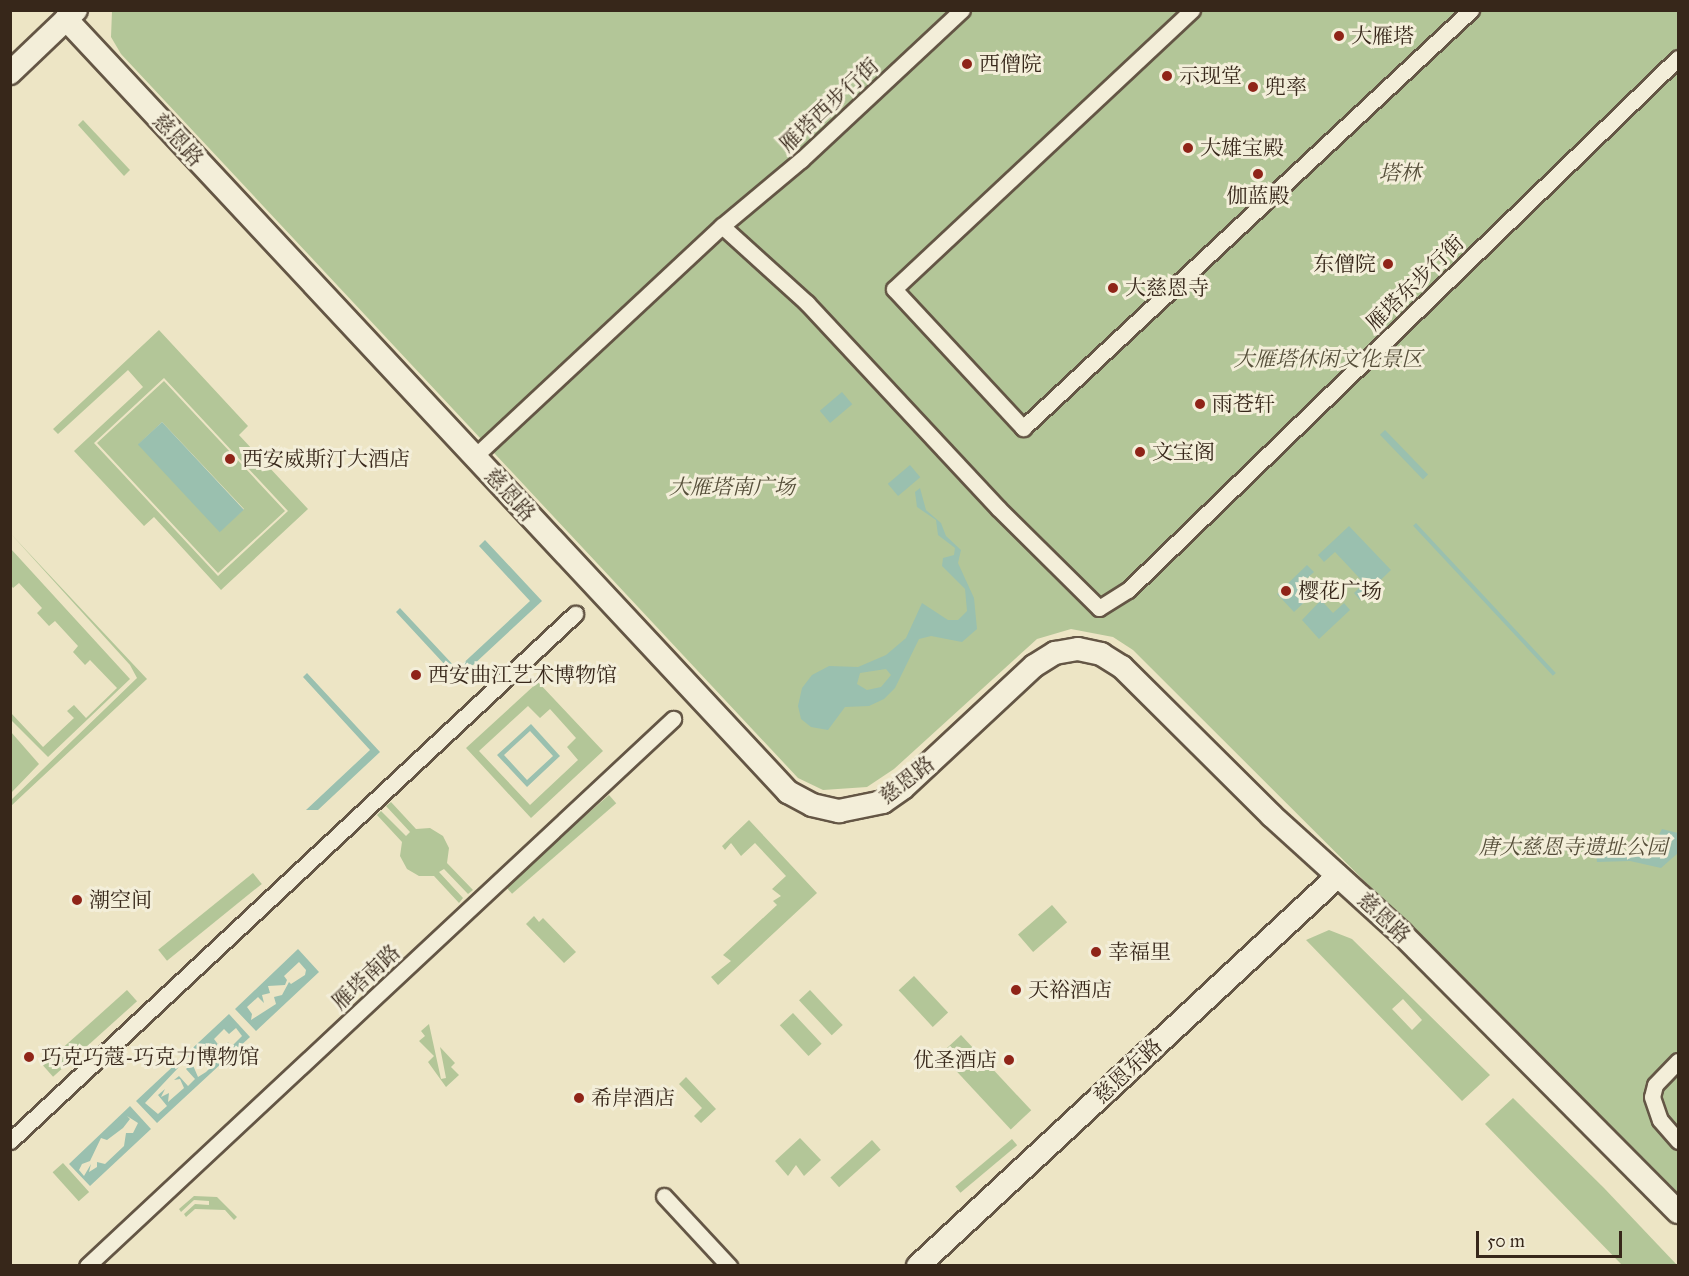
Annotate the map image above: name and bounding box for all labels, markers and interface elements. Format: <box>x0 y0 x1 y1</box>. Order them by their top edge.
place label: 大雁塔 <box>1351 23 1414 49</box>
marker: 大雁塔 <box>1332 29 1346 43</box>
place label: 西僧院 <box>979 51 1042 77</box>
street label: 雁塔西步行街 <box>774 53 884 157</box>
marker: 西僧院 <box>960 57 974 71</box>
place label: 示现堂 <box>1179 63 1242 89</box>
marker: 示现堂 <box>1160 69 1174 83</box>
place label: 兜率 <box>1265 74 1307 100</box>
marker: 兜率 <box>1246 80 1260 94</box>
street label: 慈恩路 <box>147 108 209 172</box>
place label: 大雄宝殿 <box>1200 135 1284 161</box>
marker: 大雄宝殿 <box>1181 141 1195 155</box>
park label: 塔林 <box>1379 160 1421 186</box>
marker: 伽蓝殿 <box>1251 167 1265 181</box>
place label: 伽蓝殿 <box>1227 183 1289 209</box>
street label: 雁塔东步行街 <box>1361 230 1469 336</box>
place label: 东僧院 <box>1313 251 1376 277</box>
marker: 东僧院 <box>1381 257 1395 271</box>
place label: 大慈恩寺 <box>1125 275 1209 301</box>
marker: 大慈恩寺 <box>1106 281 1120 295</box>
park label: 大雁塔休闲文化景区 <box>1234 346 1422 372</box>
place label: 雨苍轩 <box>1212 391 1275 417</box>
marker: 雨苍轩 <box>1193 397 1207 411</box>
place label: 文宝阁 <box>1152 439 1215 465</box>
marker: 文宝阁 <box>1133 445 1147 459</box>
place label: 西安威斯汀大酒店 <box>242 446 410 472</box>
marker: 西安威斯汀大酒店 <box>223 452 237 466</box>
street label: 慈恩路 <box>479 463 541 527</box>
park label: 大雁塔南广场 <box>669 474 795 500</box>
place label: 樱花广场 <box>1298 578 1382 604</box>
marker: 樱花广场 <box>1279 584 1293 598</box>
place label: 西安曲江艺术博物馆 <box>428 662 617 688</box>
marker: 西安曲江艺术博物馆 <box>409 668 423 682</box>
street label: 慈恩路 <box>874 751 940 809</box>
park label: 唐大慈恩寺遗址公园 <box>1479 834 1667 860</box>
place label: 潮空间 <box>89 887 152 913</box>
street label: 慈恩路 <box>1352 887 1416 949</box>
marker: 潮空间 <box>70 893 84 907</box>
street label: 雁塔南路 <box>327 939 405 1015</box>
place label: 幸福里 <box>1108 939 1171 965</box>
marker: 幸福里 <box>1089 945 1103 959</box>
place label: 天裕酒店 <box>1028 977 1112 1003</box>
marker: 天裕酒店 <box>1009 983 1023 997</box>
street label: 慈恩东路 <box>1089 1033 1167 1109</box>
place label: 巧克巧蔻-巧克力博物馆 <box>41 1044 260 1070</box>
place label: 优圣酒店 <box>913 1047 997 1073</box>
marker: 巧克巧蔻-巧克力博物馆 <box>22 1050 36 1064</box>
marker: 优圣酒店 <box>1002 1053 1016 1067</box>
place label: 希岸酒店 <box>591 1085 675 1111</box>
marker: 希岸酒店 <box>572 1091 586 1105</box>
scale bar <box>1479 1219 1624 1257</box>
text: 50 m <box>1487 1230 1525 1252</box>

